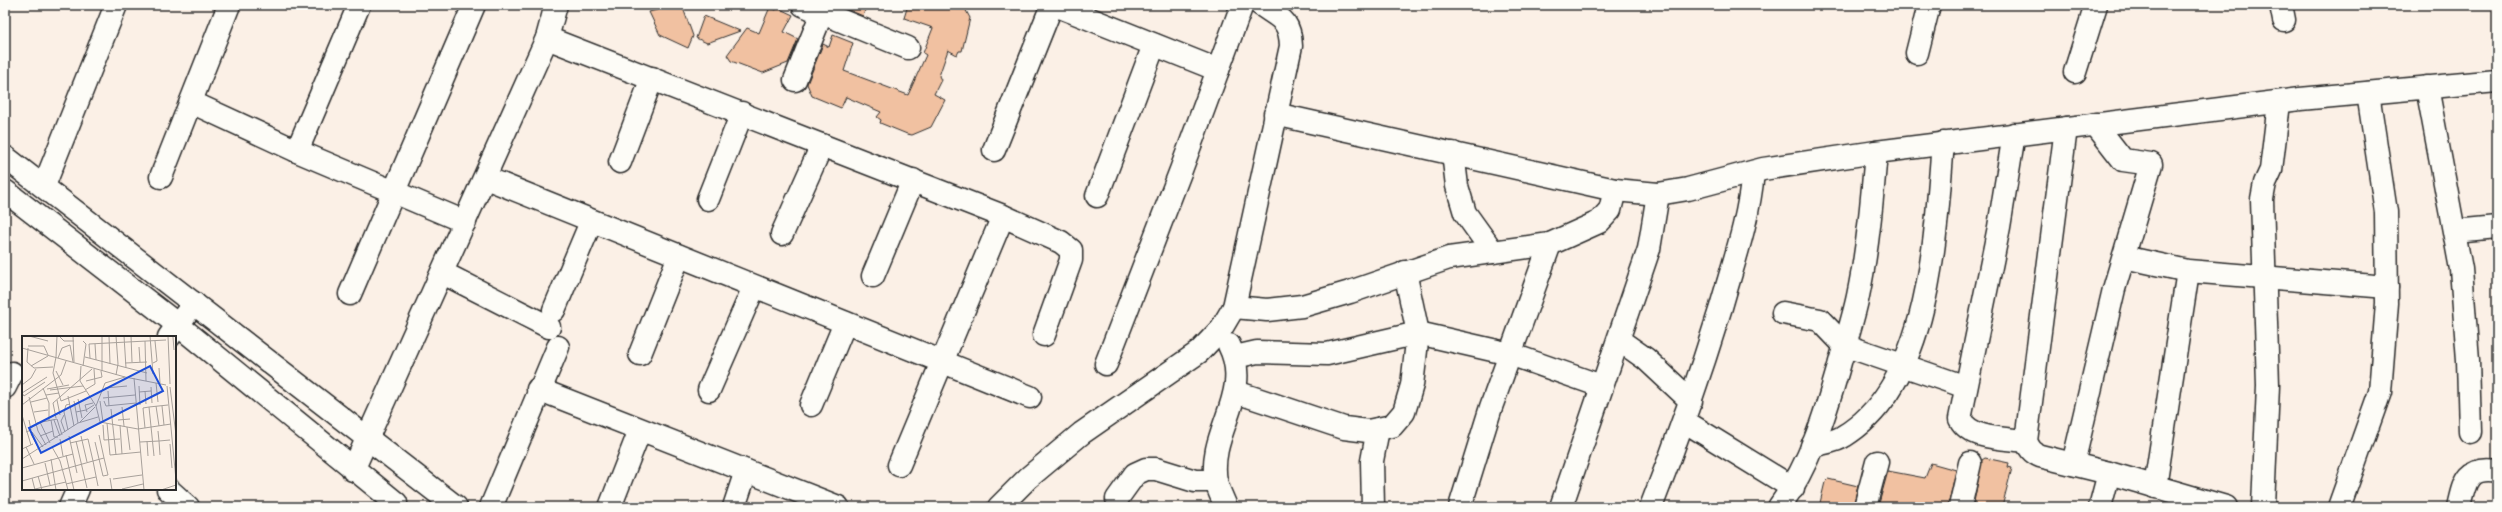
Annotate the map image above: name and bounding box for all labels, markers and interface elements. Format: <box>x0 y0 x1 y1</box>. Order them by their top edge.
inset map <box>22 336 176 490</box>

